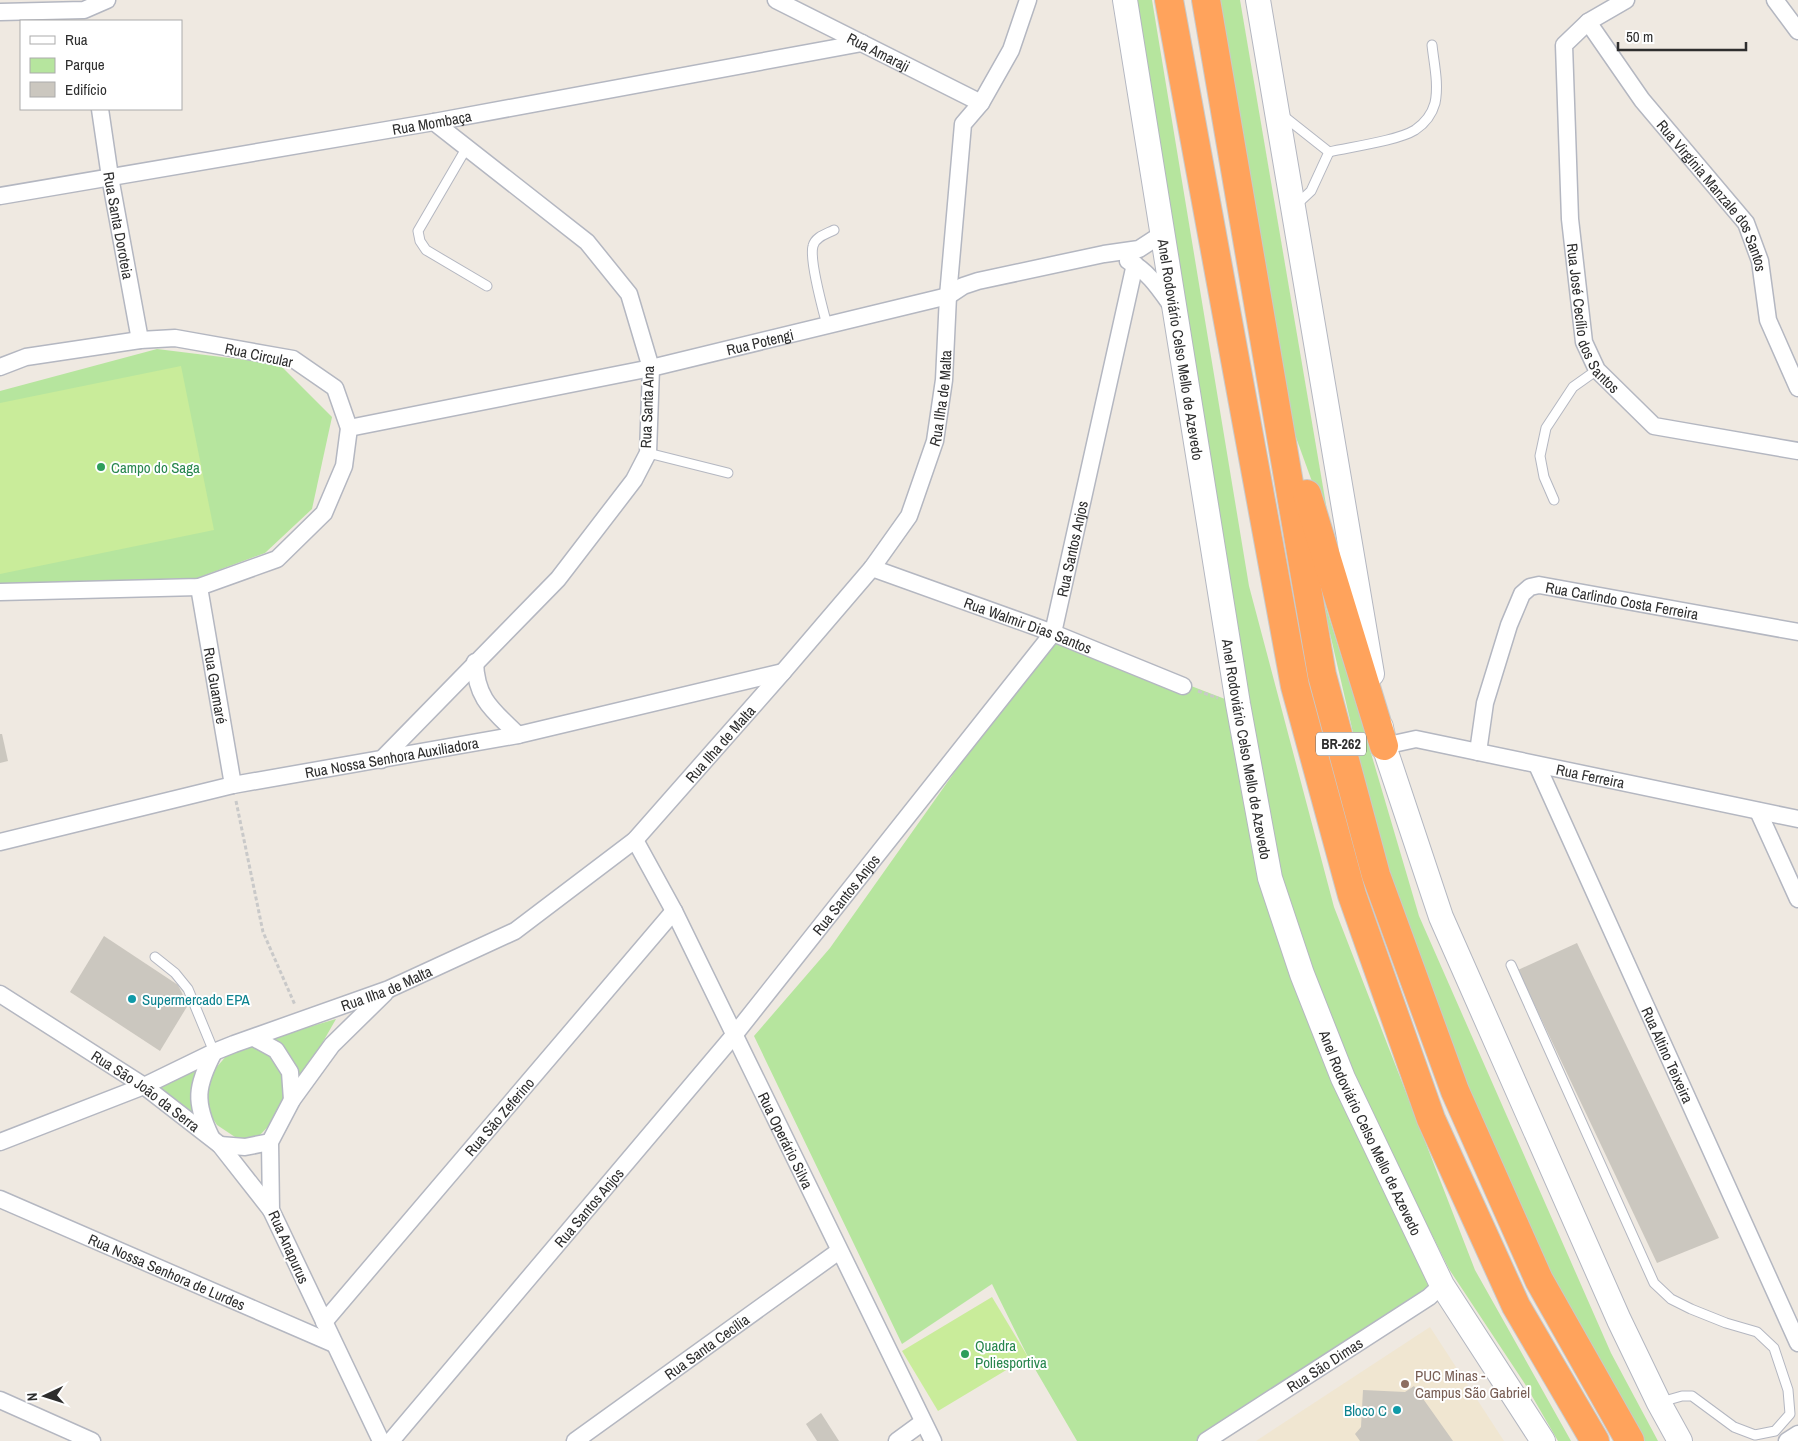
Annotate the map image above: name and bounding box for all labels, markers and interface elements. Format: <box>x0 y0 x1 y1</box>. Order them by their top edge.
legend <box>20 20 182 110</box>
scale bar <box>1618 20 1746 52</box>
text: 50 m <box>1626 26 1653 47</box>
street label: Rua Amaraji <box>844 27 914 76</box>
text: Rua <box>65 29 88 50</box>
text: Parque <box>65 54 105 75</box>
text: Edifício <box>65 79 107 100</box>
street label: Rua Mombaça <box>391 105 473 139</box>
street label: Rua Virgínia Manzale dos Santos <box>1652 115 1772 273</box>
street label: Rua Santa Doroteia <box>99 170 139 281</box>
street label: Anel Rodoviário Celso Mello de Azevedo <box>1153 236 1209 462</box>
street label: Rua José Cecílio dos Santos <box>1562 242 1625 397</box>
street label: Rua Potengi <box>724 323 796 360</box>
street label: Rua Circular <box>223 338 295 372</box>
street label: Rua Ilha de Malta <box>923 349 956 449</box>
street label: Rua Santa Ana <box>635 365 659 449</box>
place label: Campo do Saga <box>111 457 200 478</box>
marker: Campo do Saga <box>95 461 107 473</box>
street label: Rua Santos Anjos <box>1051 499 1093 599</box>
street label: Rua Carlindo Costa Ferreira <box>1544 576 1700 624</box>
street label: Rua Walmir Dias Santos <box>961 591 1095 658</box>
street label: Anel Rodoviário Celso Mello de Azevedo <box>1217 636 1277 861</box>
street label: Rua Guamaré <box>199 646 233 726</box>
street label: Rua Ilha de Malta <box>680 700 760 787</box>
street label: Rua Nossa Senhora Auxiliadora <box>303 732 480 783</box>
road number: BR-262 <box>1316 732 1366 756</box>
street label: Rua Ferreira <box>1554 758 1627 793</box>
street label: Rua Santos Anjos <box>807 850 884 939</box>
street label: Rua Ilha de Malta <box>338 960 435 1016</box>
place label: Supermercado EPA <box>142 989 251 1010</box>
marker: Supermercado EPA <box>126 993 138 1005</box>
street label: Rua Altino Teixeira <box>1637 1003 1699 1107</box>
street label: Anel Rodoviário Celso Mello de Azevedo <box>1314 1026 1427 1239</box>
street label: Rua São João da Serra <box>88 1045 205 1136</box>
street label: Rua São Zeferino <box>460 1073 539 1160</box>
street label: Rua Operário Silva <box>753 1088 819 1192</box>
street label: Rua Santos Anjos <box>549 1163 628 1251</box>
street label: Rua Anapurus <box>264 1207 314 1287</box>
street label: Rua Nossa Senhora de Lurdes <box>85 1228 249 1315</box>
street label: Rua Santa Cecília <box>660 1309 753 1384</box>
street label: Rua São Dimas <box>1282 1332 1367 1397</box>
place label: Quadra Poliesportiva <box>975 1335 1047 1373</box>
marker: Quadra Poliesportiva <box>959 1348 971 1360</box>
place label: PUC Minas - Campus São Gabriel <box>1415 1365 1530 1403</box>
north arrow <box>20 1371 70 1421</box>
marker: PUC Minas - Campus São Gabriel <box>1399 1378 1411 1390</box>
text: N <box>23 1392 41 1402</box>
place label: Bloco C <box>1344 1400 1387 1421</box>
marker: Bloco C <box>1391 1404 1403 1416</box>

